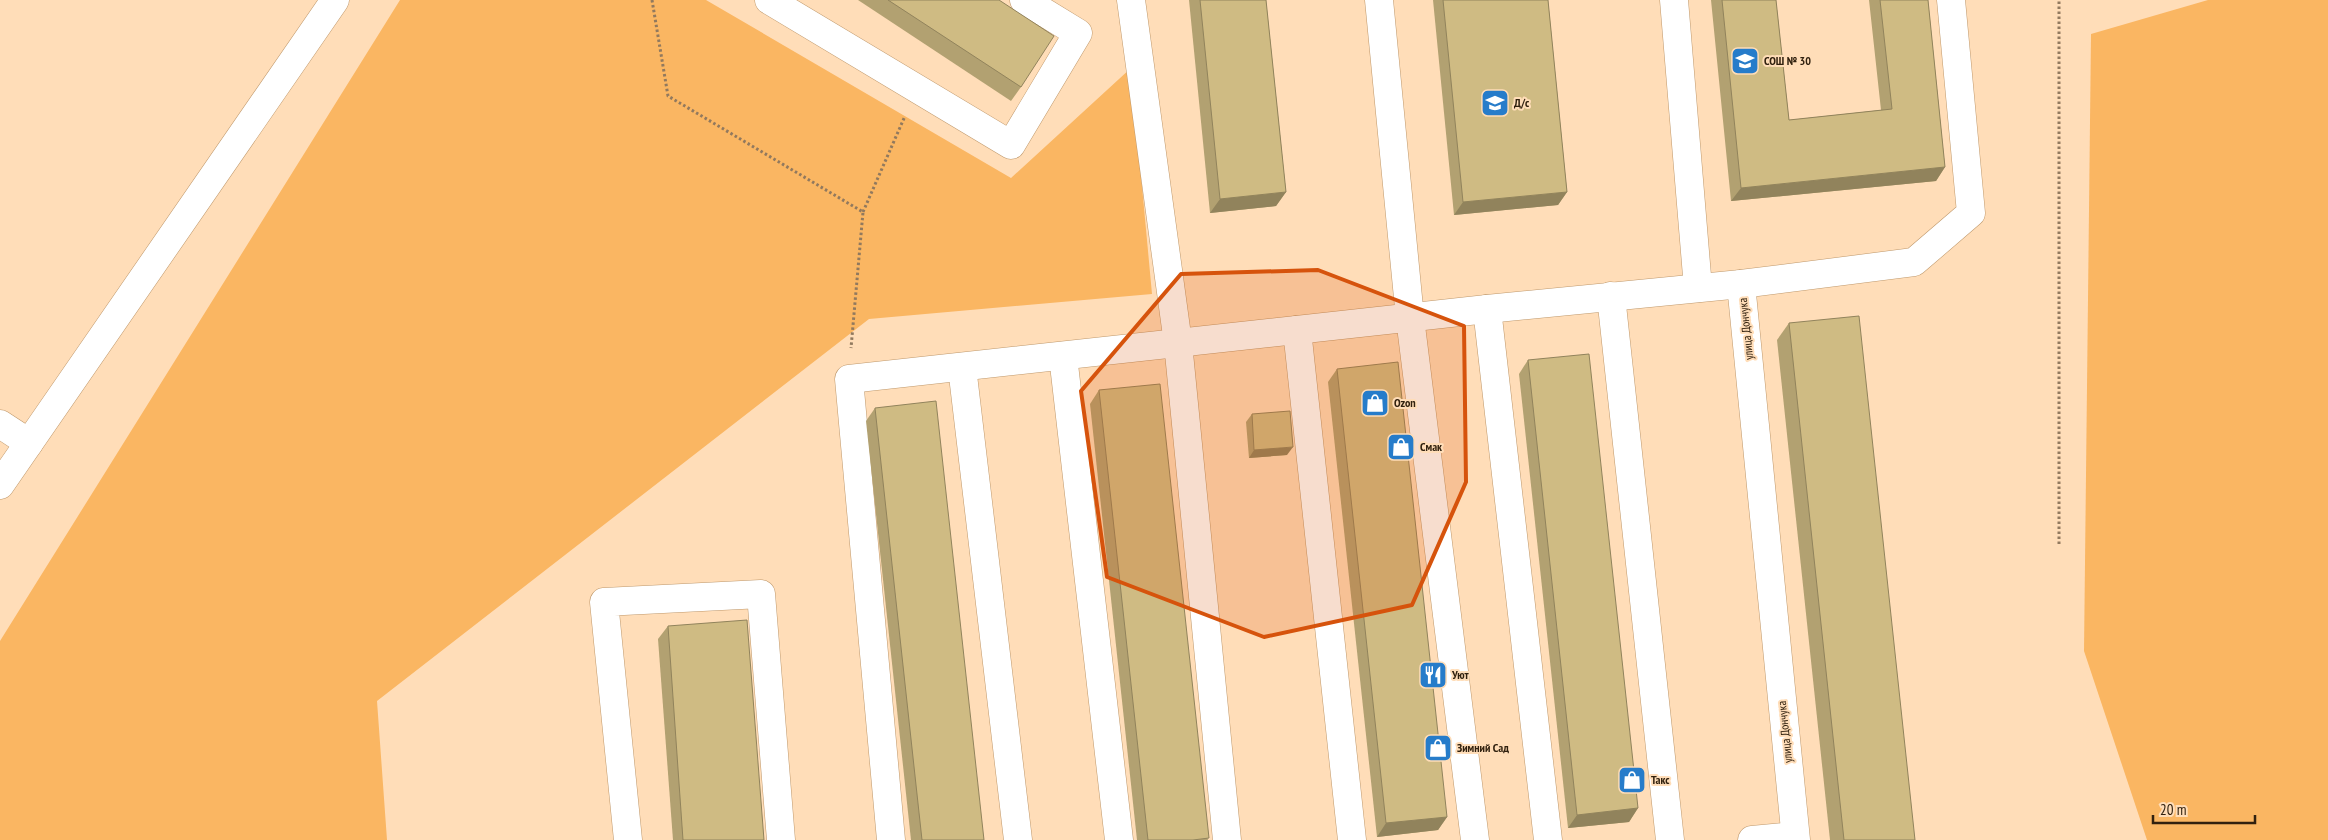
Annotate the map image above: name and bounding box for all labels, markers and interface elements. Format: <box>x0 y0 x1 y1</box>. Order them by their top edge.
school or university icon: СОШ № 30 <box>1730 46 1760 76</box>
place label: СОШ № 30 <box>1764 53 1811 68</box>
school or university icon: Д/с <box>1480 88 1510 118</box>
place label: Д/с <box>1514 95 1530 110</box>
street label: улица Дончука <box>1735 297 1756 361</box>
shop icon: Ozon <box>1360 388 1390 418</box>
place label: Ozon <box>1394 395 1416 410</box>
shop icon: Смак <box>1386 432 1416 462</box>
place label: Смак <box>1420 439 1442 454</box>
restaurant icon: Уют <box>1418 660 1448 690</box>
place label: Уют <box>1451 667 1470 682</box>
street label: улица Дончука <box>1774 700 1795 764</box>
shop icon: Зимний Сад <box>1423 733 1453 763</box>
place label: Зимний Сад <box>1457 740 1509 755</box>
shop icon: Такс <box>1617 765 1647 795</box>
place label: Такс <box>1651 772 1670 787</box>
scale bar <box>2153 792 2256 824</box>
text: 20 m <box>2160 800 2186 819</box>

